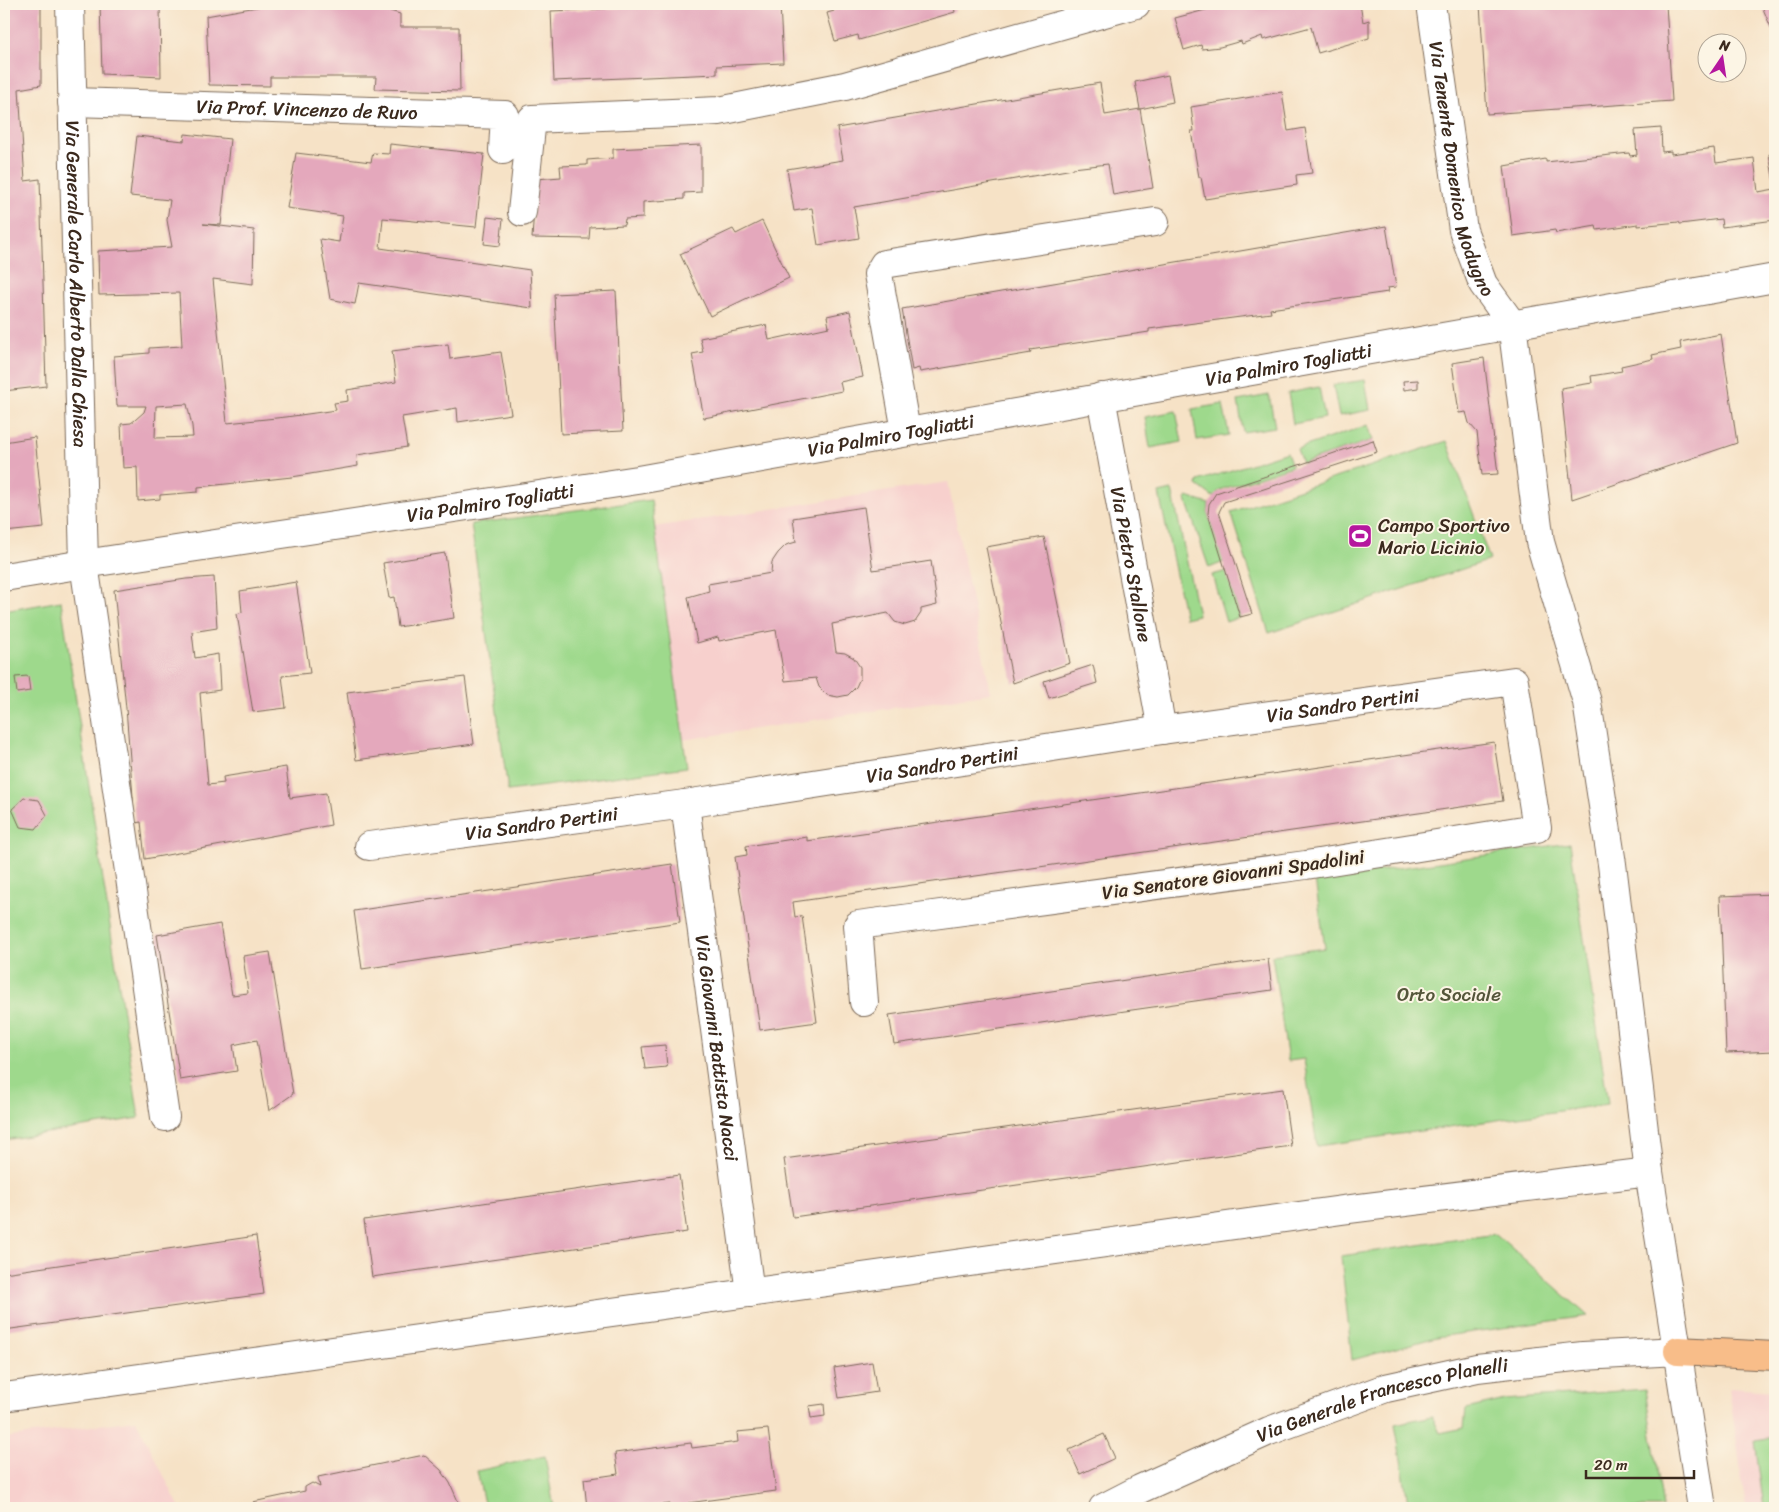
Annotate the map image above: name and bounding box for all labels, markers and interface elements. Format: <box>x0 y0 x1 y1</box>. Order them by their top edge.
north arrow <box>1696 32 1746 82</box>
text: N <box>1716 32 1733 59</box>
street label: Via Tenente Domenico Modugno <box>1419 39 1503 304</box>
street label: Via Prof. Vincenzo de Ruvo <box>196 90 418 129</box>
street label: Via Generale Carlo Alberto Dalla Chiesa <box>56 120 97 448</box>
street label: Via Palmiro Togliatti <box>1203 334 1375 396</box>
street label: Via Palmiro Togliatti <box>805 404 977 467</box>
street label: Via Palmiro Togliatti <box>405 474 577 532</box>
street label: Via Pietro Stallone <box>1101 484 1162 645</box>
place label: Campo Sportivo Mario Licinio <box>1378 509 1510 564</box>
sports icon: Campo Sportivo Mario Licinio <box>1347 523 1373 549</box>
street label: Via Sandro Pertini <box>1265 678 1422 732</box>
street label: Via Sandro Pertini <box>864 736 1021 793</box>
street label: Via Sandro Pertini <box>463 797 621 850</box>
street label: Via Senatore Giovanni Spadolini <box>1100 840 1367 909</box>
street label: Via Giovanni Battista Nacci <box>686 933 748 1164</box>
park label: Orto Sociale <box>1397 978 1501 1011</box>
street label: Via Generale Francesco Planelli <box>1251 1349 1510 1452</box>
scale bar <box>1586 1447 1694 1479</box>
text: 20 m <box>1594 1452 1628 1478</box>

